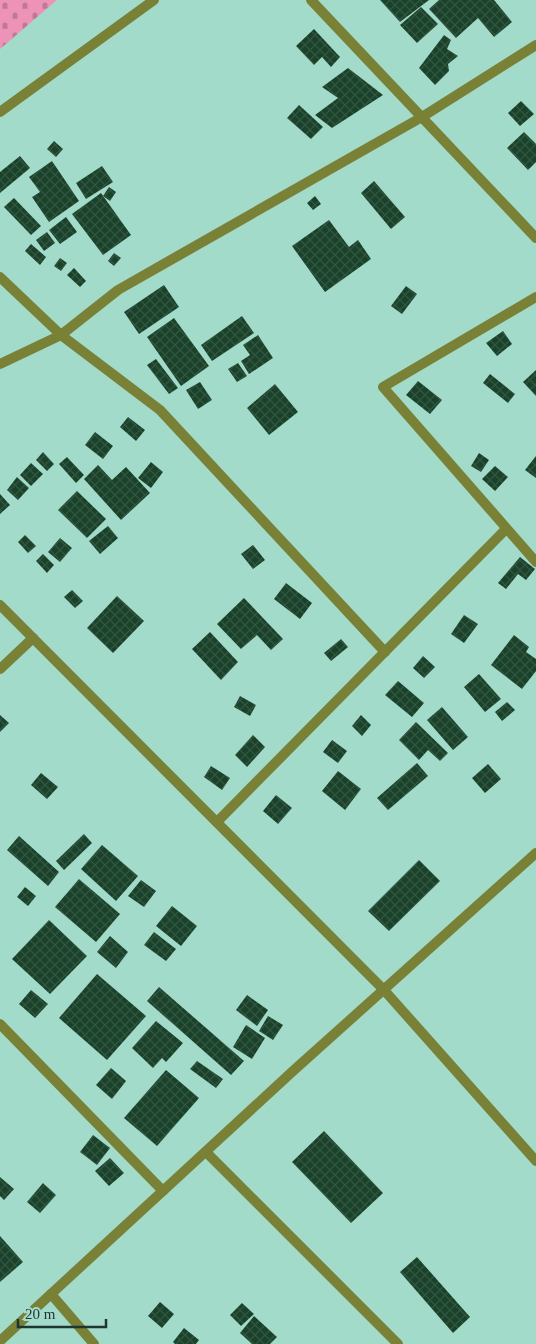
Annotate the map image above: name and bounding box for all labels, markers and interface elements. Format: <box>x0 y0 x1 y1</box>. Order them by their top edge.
scale bar <box>18 1296 105 1328</box>
text: 20 m <box>25 1306 56 1322</box>

